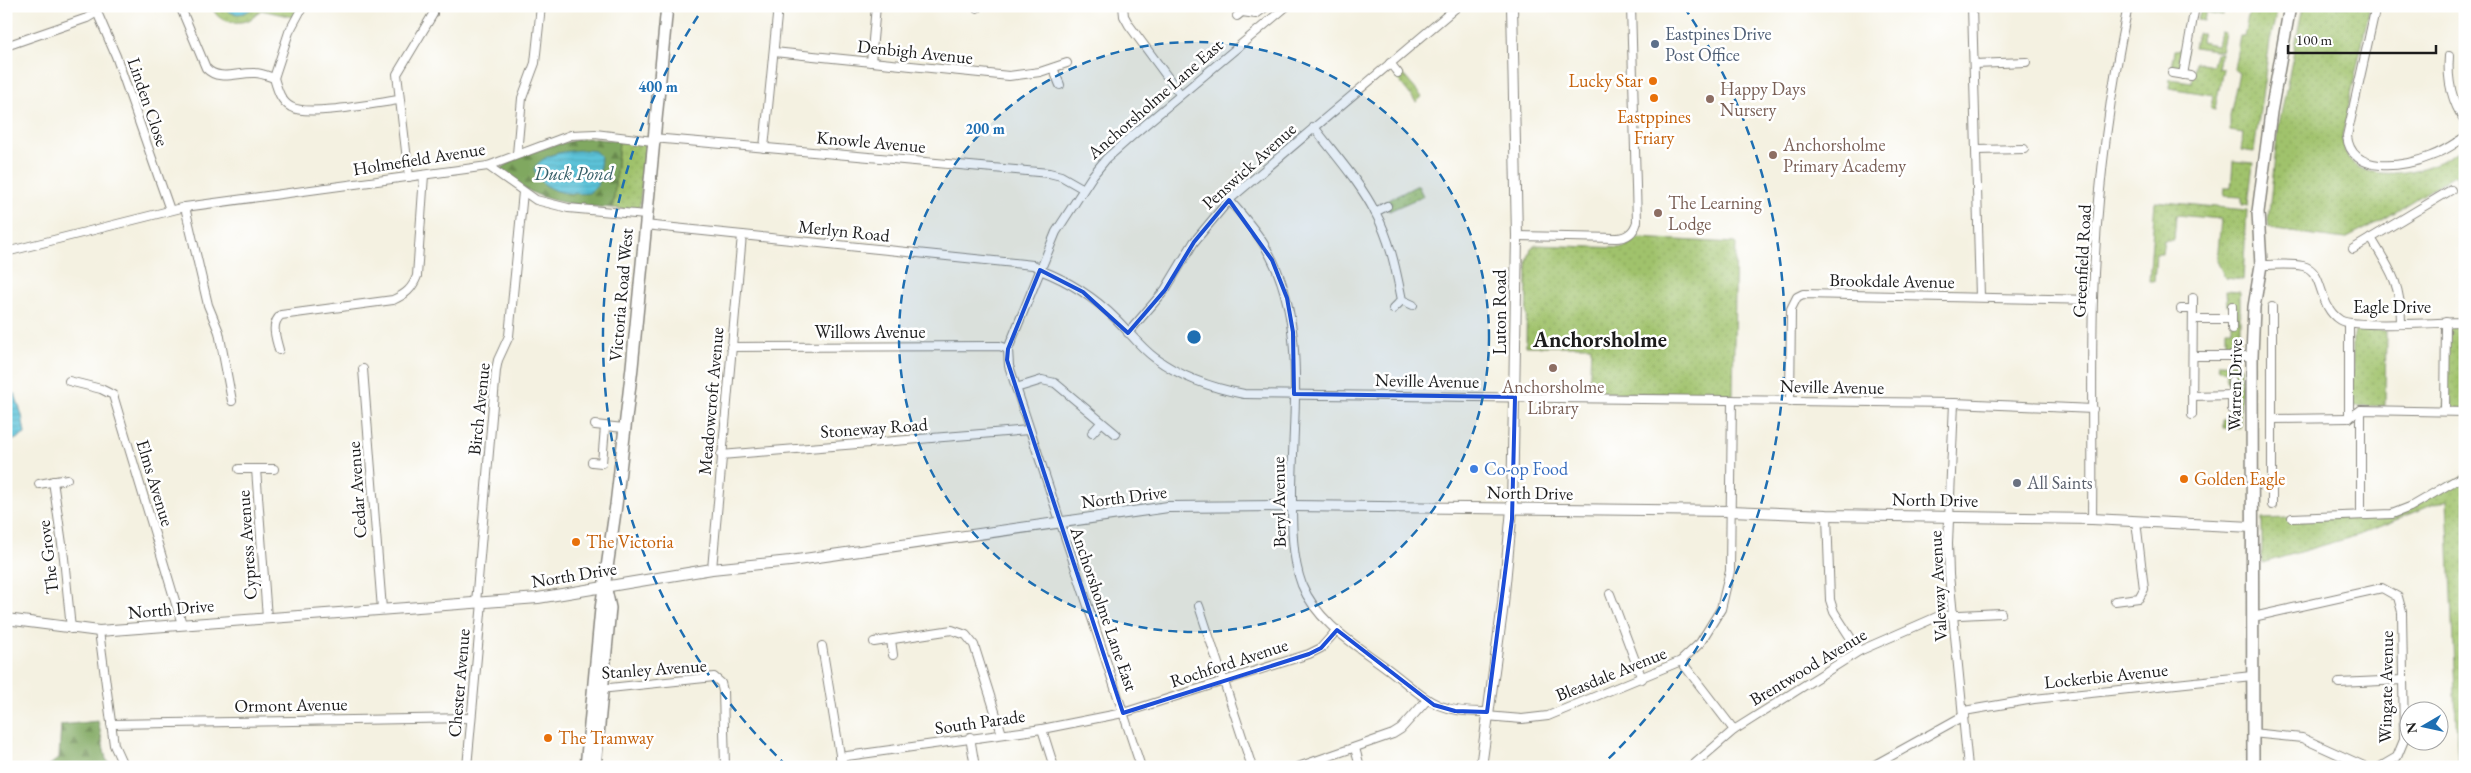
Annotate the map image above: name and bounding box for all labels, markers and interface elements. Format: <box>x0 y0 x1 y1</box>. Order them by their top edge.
place label: Eastpines Drive Post Office <box>1665 22 1772 66</box>
scale bar <box>2288 22 2436 54</box>
text: 100 m <box>2296 30 2333 49</box>
street label: Anchorsholme Lane East <box>1081 33 1227 164</box>
street label: Denbigh Avenue <box>856 34 974 69</box>
marker: Eastpines Drive Post Office <box>1649 38 1661 50</box>
street label: Linden Close <box>123 54 174 149</box>
place label: Lucky Star <box>1569 69 1643 92</box>
marker: Lucky Star <box>1647 75 1659 87</box>
text: 400 m <box>638 77 678 96</box>
place label: Happy Days Nursery <box>1720 77 1806 121</box>
marker: Eastppines Friary <box>1648 92 1660 104</box>
marker: Happy Days Nursery <box>1704 93 1716 105</box>
place label: Eastppines Friary <box>1617 105 1691 149</box>
street label: Penswick Avenue <box>1197 117 1301 214</box>
text: 200 m <box>965 119 1005 138</box>
street label: Knowle Avenue <box>816 125 927 158</box>
place label: Anchorsholme Primary Academy <box>1782 133 1906 177</box>
street label: Holmefield Avenue <box>351 137 487 180</box>
marker: Anchorsholme Primary Academy <box>1767 149 1779 161</box>
water label: Duck Pond <box>533 161 614 186</box>
place label: The Learning Lodge <box>1668 191 1762 235</box>
street label: Greenfield Road <box>2067 203 2096 318</box>
marker: The Learning Lodge <box>1652 207 1664 219</box>
street label: Merlyn Road <box>797 214 892 247</box>
street label: Victoria Road West <box>603 227 638 363</box>
street label: Luton Road <box>1488 268 1511 355</box>
street label: Brookdale Avenue <box>1829 268 1955 293</box>
street label: Eagle Drive <box>2353 295 2431 318</box>
street label: Willows Avenue <box>814 320 926 343</box>
district label: Anchorsholme <box>1532 325 1667 354</box>
street label: Meadowcroft Avenue <box>693 326 728 476</box>
centre of rings <box>1185 328 1203 346</box>
street label: Warren Drive <box>2222 339 2247 431</box>
street label: Birch Avenue <box>462 362 495 456</box>
marker: Anchorsholme Library <box>1547 362 1559 374</box>
street label: Neville Avenue <box>1375 368 1479 393</box>
street label: Neville Avenue <box>1780 374 1884 399</box>
place label: Anchorsholme Library <box>1501 375 1604 419</box>
street label: Stoneway Road <box>819 412 929 443</box>
street label: Elms Avenue <box>131 437 180 529</box>
street label: Cedar Avenue <box>342 441 371 539</box>
street label: Beryl Avenue <box>1266 456 1291 548</box>
place label: Co-op Food <box>1484 457 1569 480</box>
marker: Co-op Food <box>1468 463 1480 475</box>
place label: Golden Eagle <box>2194 467 2285 490</box>
place label: All Saints <box>2026 471 2093 494</box>
marker: Golden Eagle <box>2178 473 2190 485</box>
marker: All Saints <box>2011 477 2023 489</box>
street label: North Drive <box>1080 480 1168 513</box>
street label: North Drive <box>1487 480 1573 505</box>
street label: North Drive <box>1892 487 1978 512</box>
street label: Cypress Avenue <box>231 489 262 601</box>
street label: The Grove <box>32 519 63 595</box>
street label: Anchorsholme Lane East <box>1065 523 1144 694</box>
place label: The Victoria <box>586 530 674 553</box>
street label: Valeway Avenue <box>1923 530 1952 642</box>
marker: The Victoria <box>570 536 582 548</box>
street label: North Drive <box>530 556 618 593</box>
street label: North Drive <box>127 593 215 624</box>
street label: Brentwood Avenue <box>1745 623 1871 711</box>
street label: Chester Avenue <box>442 628 475 738</box>
street label: Wingate Avenue <box>2373 630 2398 744</box>
street label: Rochford Avenue <box>1167 633 1291 692</box>
street label: Bleasdale Avenue <box>1552 641 1670 706</box>
street label: Stanley Avenue <box>601 653 707 684</box>
street label: Lockerbie Avenue <box>2043 658 2169 693</box>
street label: Ormont Avenue <box>234 692 348 717</box>
north arrow <box>2398 700 2448 750</box>
street label: South Parade <box>933 704 1027 739</box>
text: N <box>2401 720 2421 735</box>
place label: The Tramway <box>558 726 654 749</box>
marker: The Tramway <box>542 732 554 744</box>

